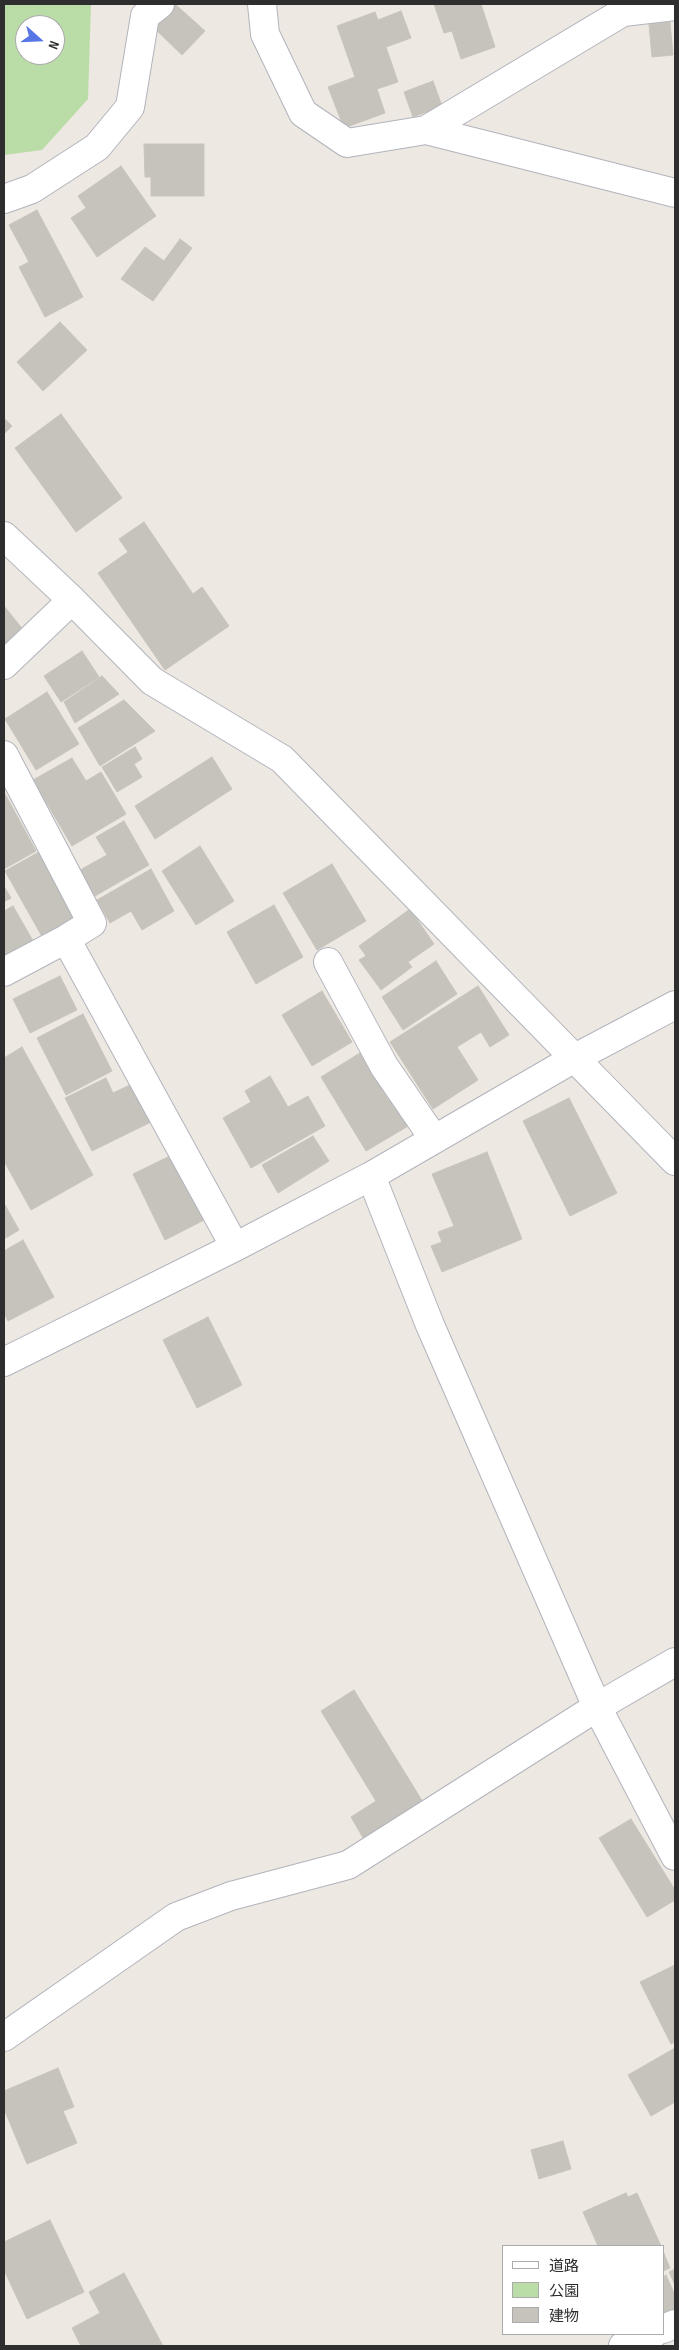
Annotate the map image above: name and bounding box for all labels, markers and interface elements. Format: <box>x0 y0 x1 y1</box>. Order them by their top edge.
north arrow <box>15 15 65 65</box>
text: N <box>44 39 63 51</box>
legend <box>502 2245 664 2335</box>
text: 道路 <box>549 2257 579 2276</box>
text: 公園 <box>549 2282 579 2301</box>
text: 建物 <box>549 2307 579 2326</box>

